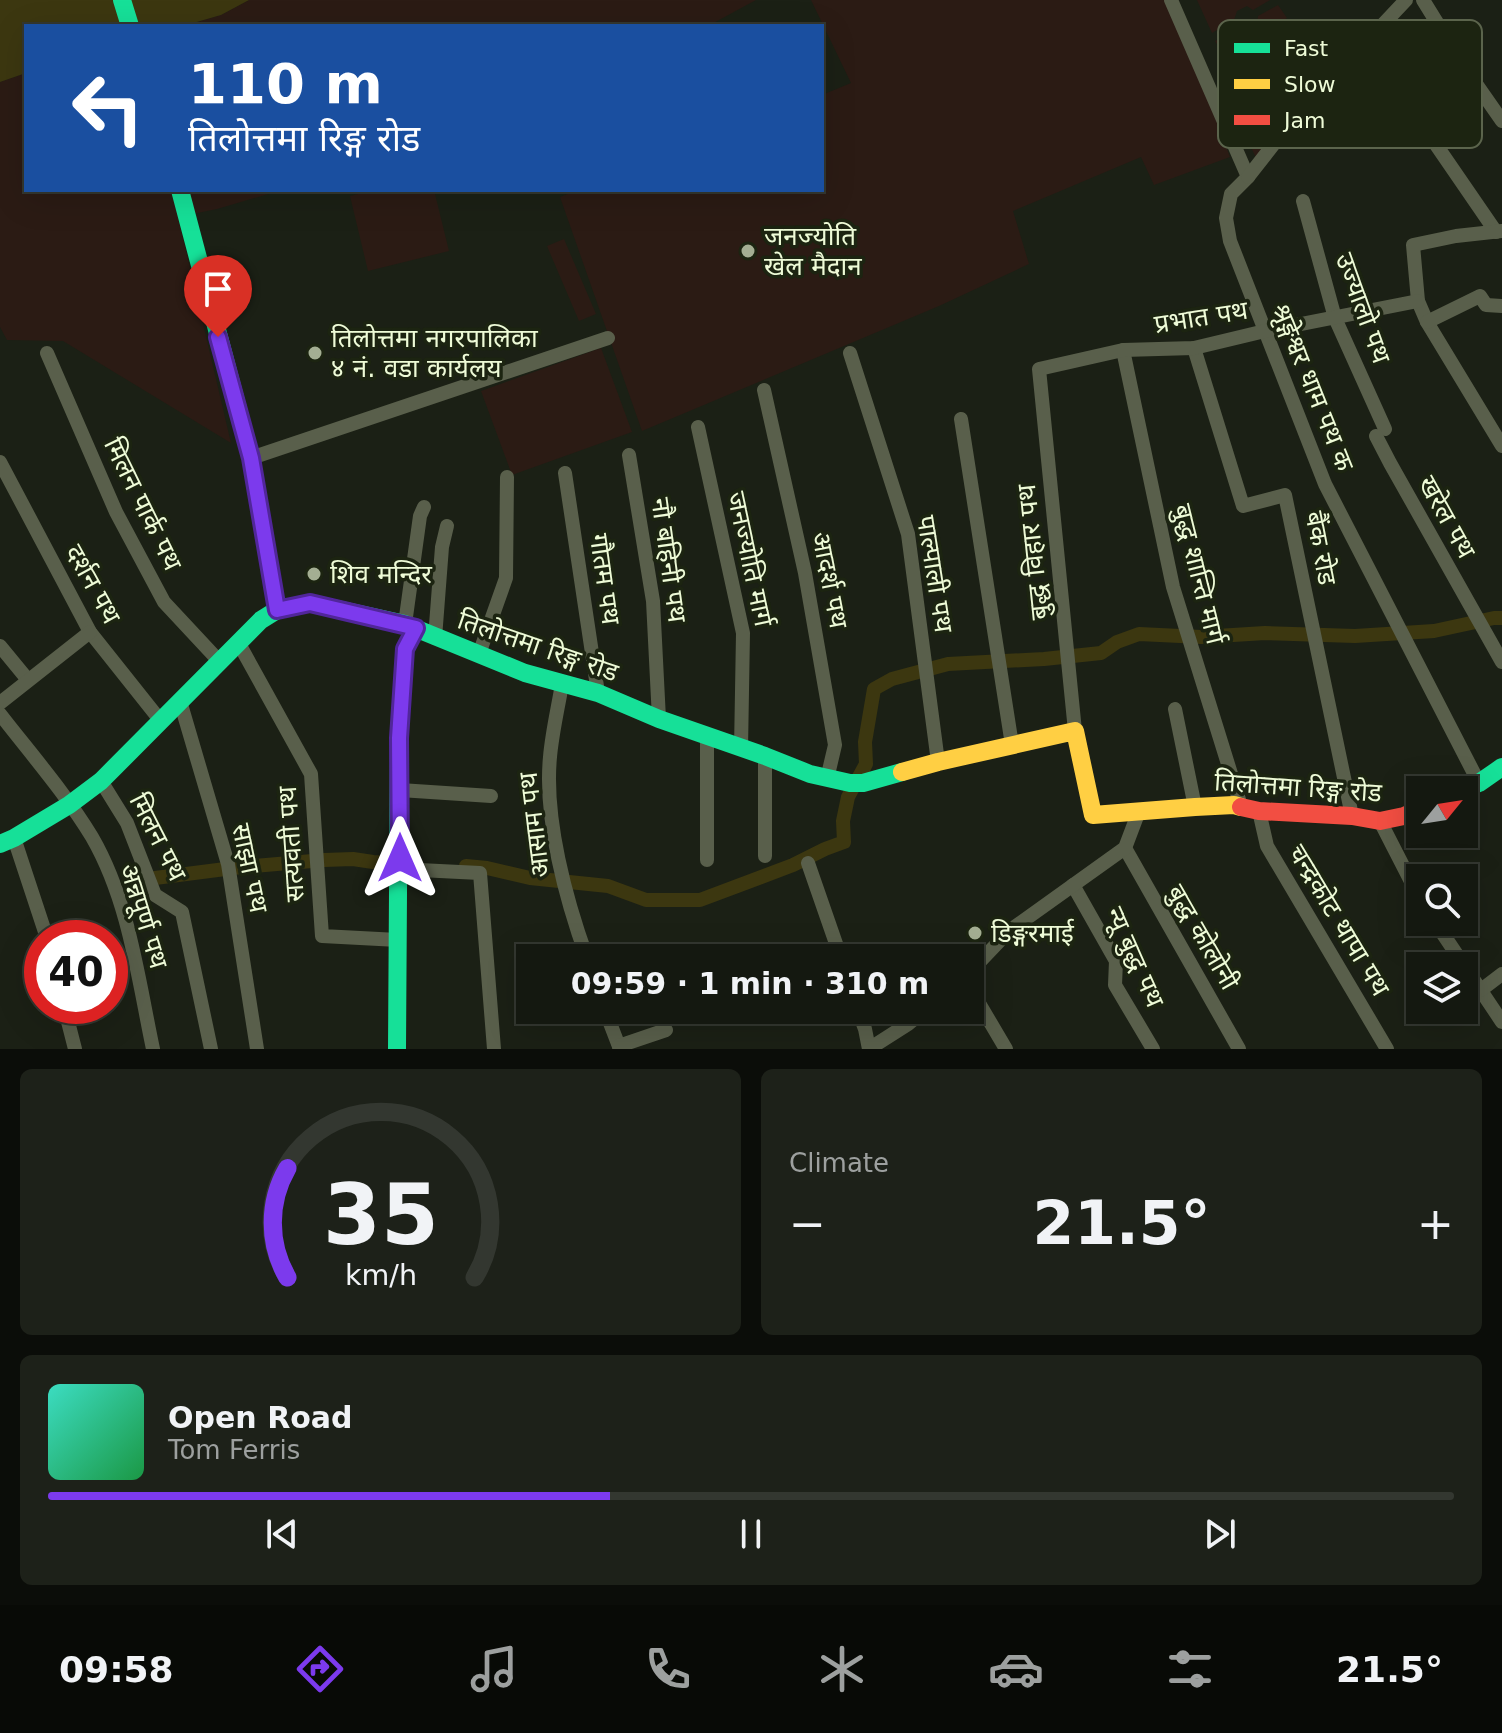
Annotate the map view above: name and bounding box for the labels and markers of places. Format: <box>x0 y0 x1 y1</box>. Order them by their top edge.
place label: जनज्योति खेल मैदान <box>764 221 862 281</box>
marker: जनज्योति खेल मैदान <box>739 242 757 260</box>
pin <box>184 255 252 337</box>
place label: तिलोत्तमा नगरपालिका ४ नं. वडा कार्यलय <box>331 323 539 383</box>
marker: तिलोत्तमा नगरपालिका ४ नं. वडा कार्यलय <box>306 344 324 362</box>
place label: शिव मन्दिर <box>330 559 433 589</box>
marker: शिव मन्दिर <box>305 565 323 583</box>
place label: डिङ्गरमाई <box>991 918 1075 948</box>
marker: डिङ्गरमाई <box>966 924 984 942</box>

